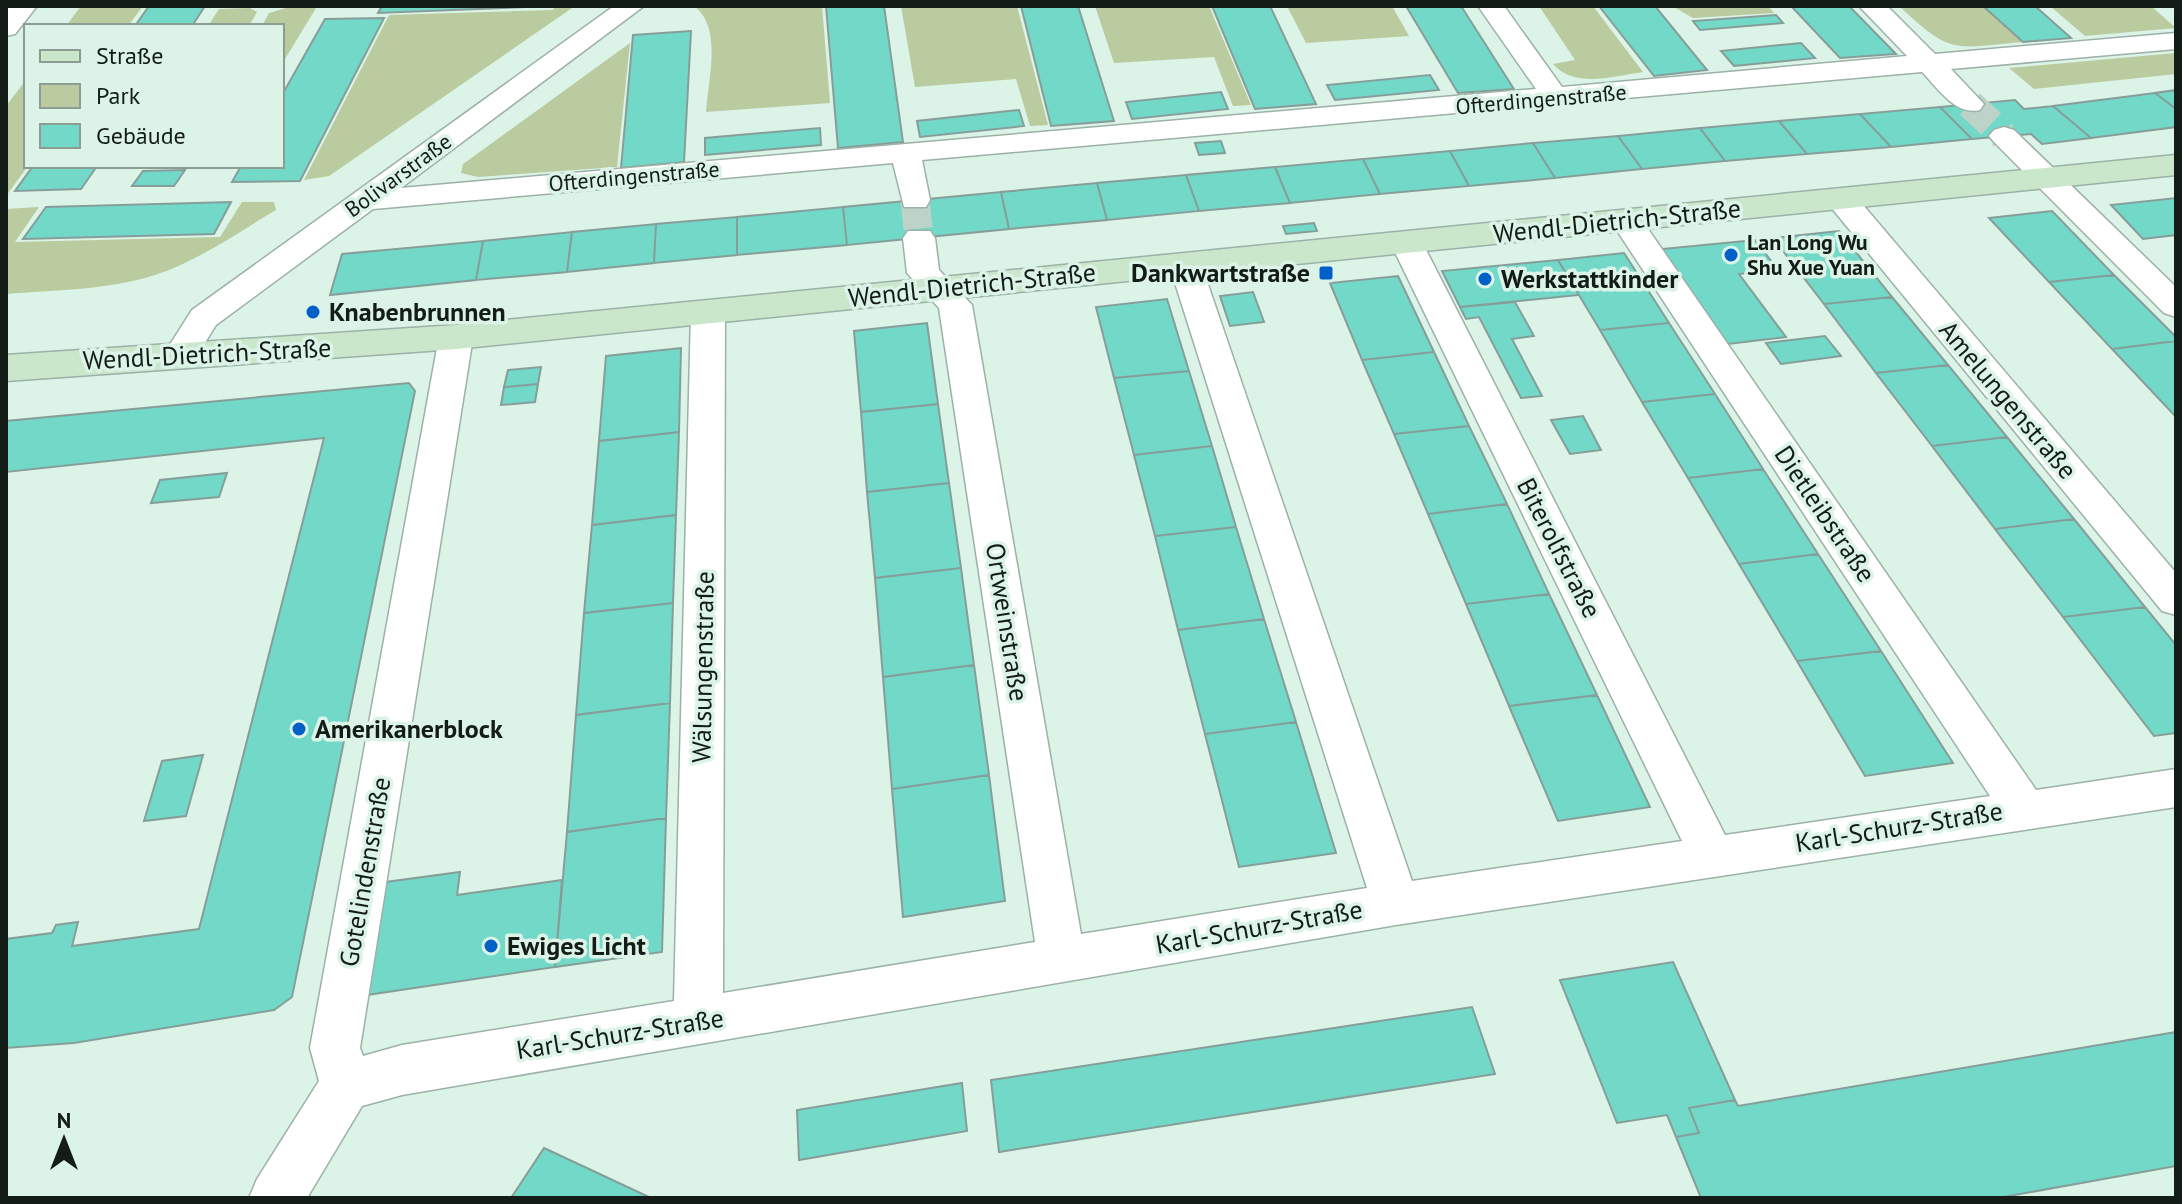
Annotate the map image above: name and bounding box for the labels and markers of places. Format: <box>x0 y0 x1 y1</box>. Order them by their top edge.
place label: Lan Long Wu Shu Xue Yuan <box>1747 228 1875 281</box>
marker: Lan Long Wu Shu Xue Yuan <box>1722 246 1740 264</box>
place label: Dankwartstraße <box>1131 256 1310 289</box>
place label: Werkstattkinder <box>1501 262 1679 295</box>
marker: Dankwartstraße <box>1317 264 1335 282</box>
marker: Werkstattkinder <box>1476 270 1494 288</box>
place label: Knabenbrunnen <box>329 295 506 328</box>
marker: Knabenbrunnen <box>304 303 322 321</box>
place label: Amerikanerblock <box>315 712 503 745</box>
marker: Amerikanerblock <box>290 720 308 738</box>
place label: Ewiges Licht <box>507 929 646 962</box>
marker: Ewiges Licht <box>482 937 500 955</box>

